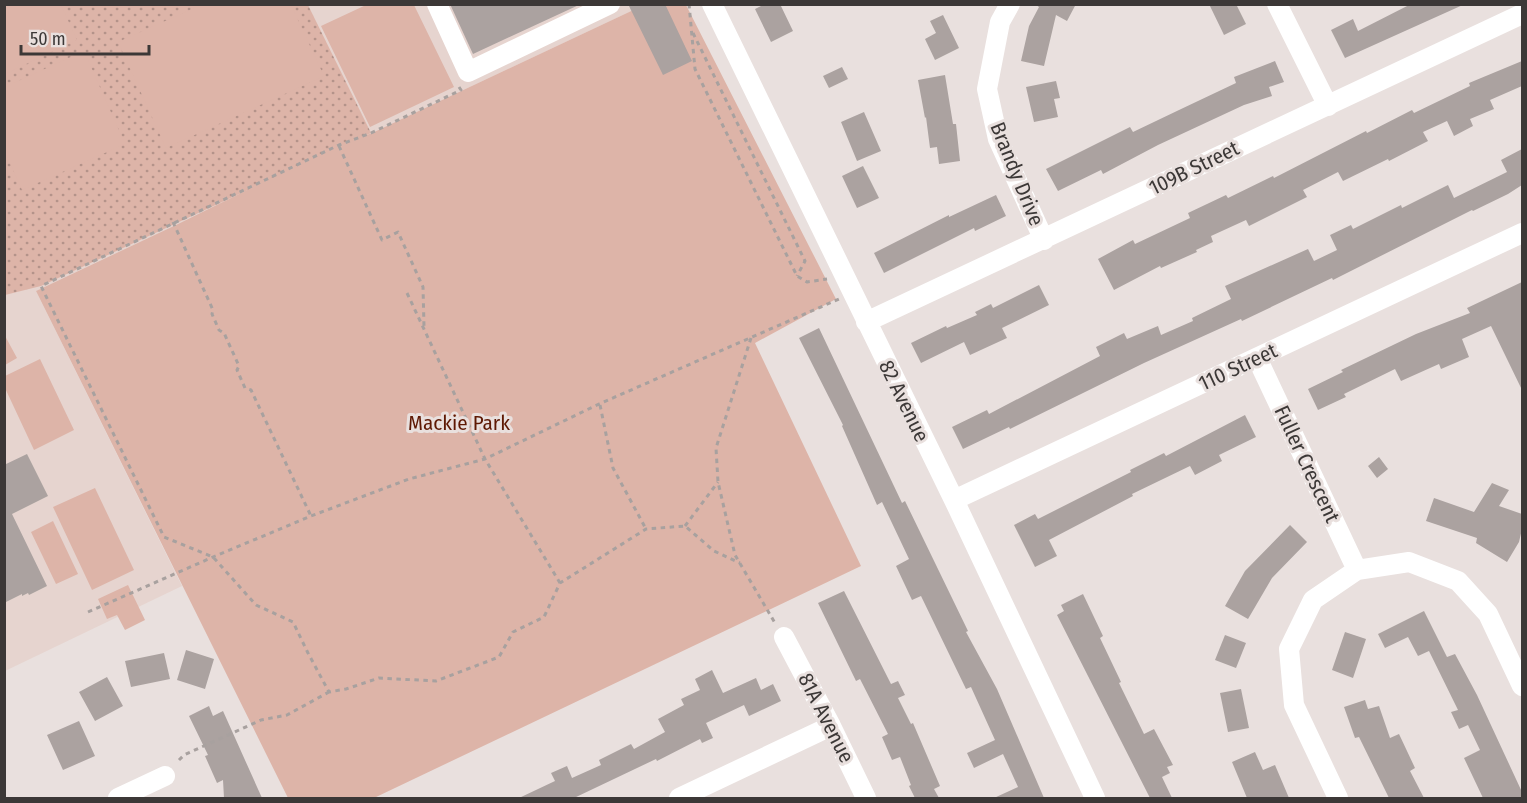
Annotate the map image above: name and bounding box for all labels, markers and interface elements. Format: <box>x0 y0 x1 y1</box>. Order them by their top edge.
scale bar <box>21 18 148 56</box>
text: 50 m <box>30 28 66 50</box>
street label: Brandy Drive <box>984 118 1050 230</box>
street label: 109B Street <box>1145 135 1244 201</box>
street label: 110 Street <box>1195 337 1281 396</box>
street label: 82 Avenue <box>873 356 935 446</box>
street label: Fuller Crescent <box>1269 401 1346 527</box>
park label: Mackie Park <box>408 410 510 436</box>
street label: 81A Avenue <box>792 669 860 767</box>

